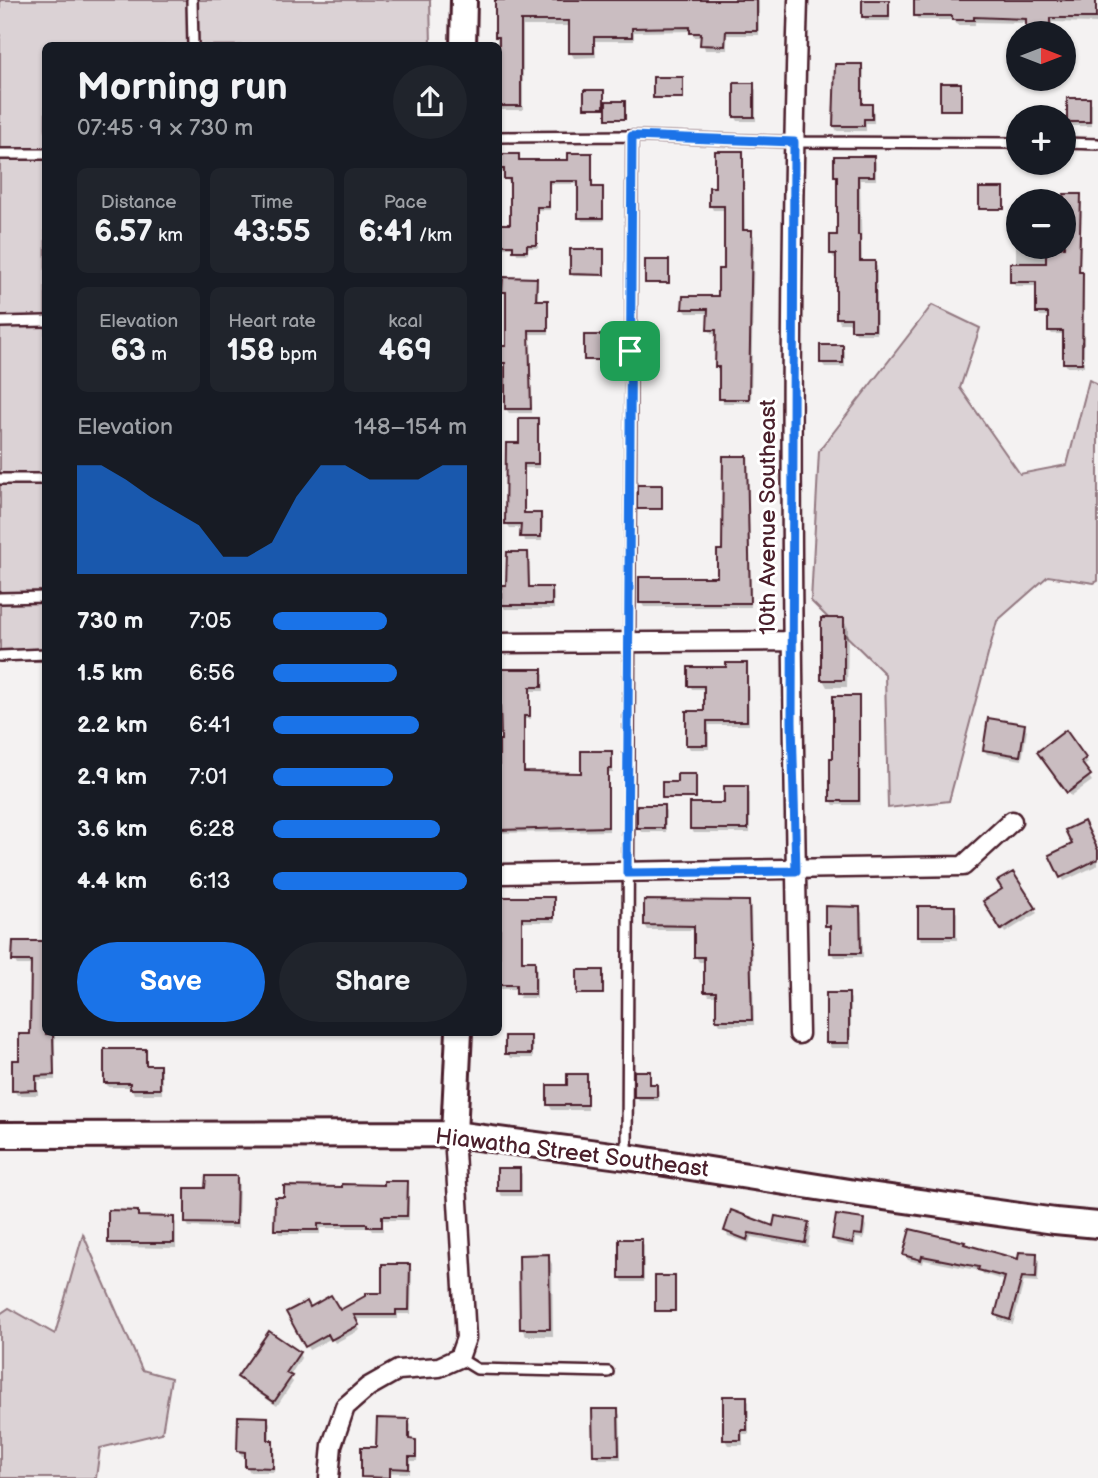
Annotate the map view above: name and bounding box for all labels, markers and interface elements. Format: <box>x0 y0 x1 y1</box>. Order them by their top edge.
north arrow <box>1006 21 1076 91</box>
map controls <box>1006 21 1076 259</box>
text: Morning run <box>77 65 288 110</box>
button: share <box>393 65 467 139</box>
button: + <box>1006 105 1076 175</box>
text: 07:45 · 9 × 730 m <box>77 114 253 142</box>
button: − <box>1006 189 1076 259</box>
text: Distance <box>101 191 177 214</box>
text: Time <box>251 191 293 214</box>
text: Pace <box>384 191 427 214</box>
text: 6.57 <box>94 214 153 250</box>
text: 43:55 <box>233 214 311 250</box>
text: 6:41 <box>358 214 414 250</box>
text: km <box>153 224 183 247</box>
text: /km <box>414 224 452 247</box>
text: Elevation <box>99 310 178 333</box>
text: Heart rate <box>228 310 316 333</box>
text: kcal <box>388 310 422 333</box>
pin <box>600 321 660 381</box>
icon: arrive <box>611 332 649 370</box>
text: 63 <box>110 333 146 369</box>
text: 158 <box>227 333 275 369</box>
text: 469 <box>379 333 432 369</box>
text: m <box>146 343 167 366</box>
text: bpm <box>275 343 317 366</box>
street label: 10th Avenue Southeast <box>754 399 782 635</box>
text: Elevation <box>77 413 173 441</box>
text: 148–154 m <box>354 413 467 441</box>
text: 730 m <box>77 607 143 635</box>
text: 7:05 <box>189 607 232 635</box>
text: 1.5 km <box>77 659 143 687</box>
text: 6:56 <box>189 659 235 687</box>
text: 2.2 km <box>77 711 148 739</box>
text: 6:41 <box>189 711 231 739</box>
text: 2.9 km <box>77 763 147 791</box>
text: 7:01 <box>189 763 227 791</box>
text: 3.6 km <box>77 815 147 843</box>
text: 6:28 <box>189 815 235 843</box>
text: 4.4 km <box>77 867 147 895</box>
text: 6:13 <box>189 867 231 895</box>
button: Save <box>77 942 265 1022</box>
button: Share <box>279 942 467 1022</box>
street label: Hiawatha Street Southeast <box>434 1122 710 1184</box>

